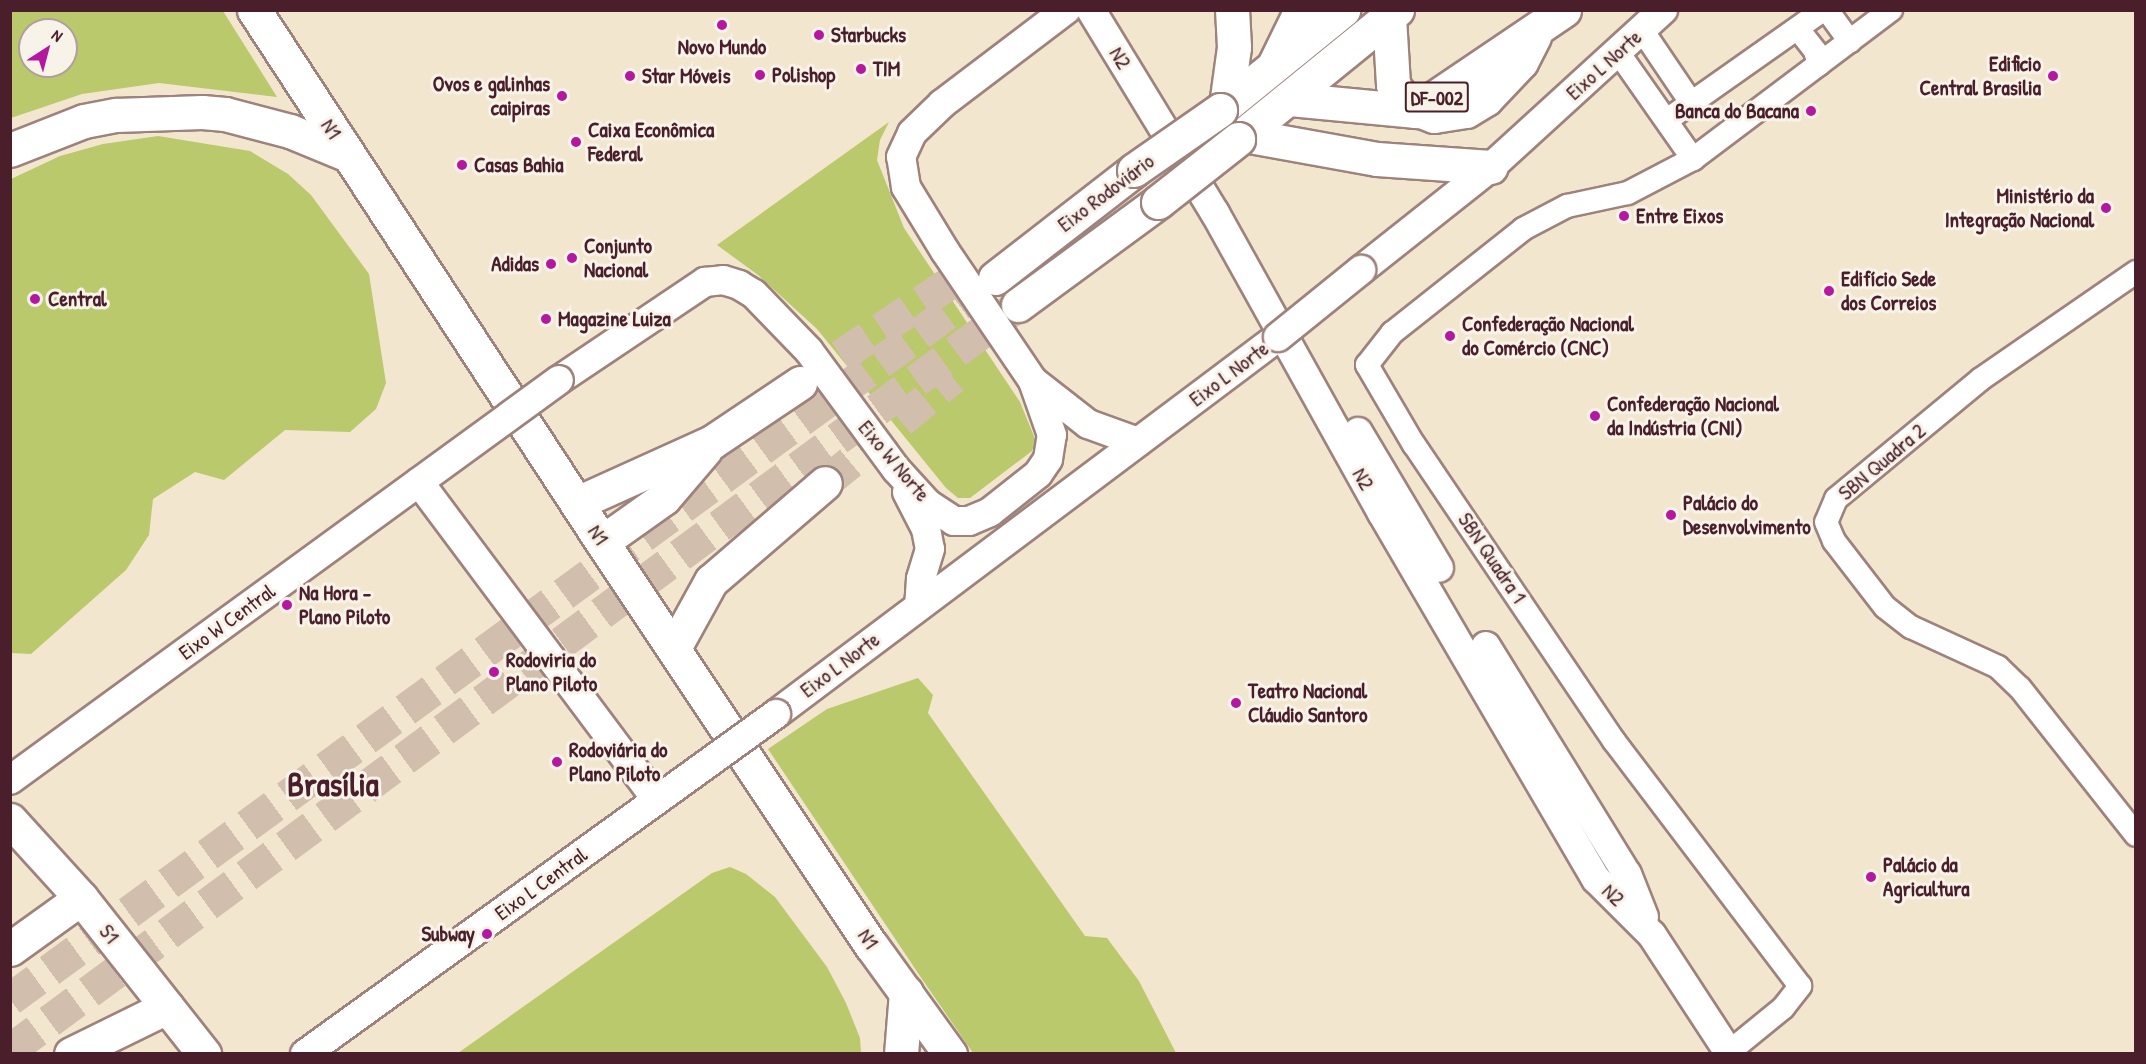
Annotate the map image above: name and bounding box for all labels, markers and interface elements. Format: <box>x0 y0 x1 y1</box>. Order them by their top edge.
north arrow <box>18 18 78 78</box>
marker: Novo Mundo <box>715 18 729 32</box>
place label: Starbucks <box>831 22 906 48</box>
text: N <box>47 24 67 46</box>
street label: Eixo L Norte <box>1561 25 1647 105</box>
marker: Starbucks <box>812 28 826 42</box>
place label: Novo Mundo <box>678 34 766 60</box>
street label: N2 <box>1104 43 1136 73</box>
place label: Edificio Central Brasilia <box>1919 51 2041 101</box>
place label: TIM <box>873 56 900 82</box>
place label: Polishop <box>772 62 835 88</box>
marker: TIM <box>854 62 868 76</box>
place label: Star Móveis <box>642 63 731 89</box>
marker: Polishop <box>753 68 767 82</box>
marker: Star Móveis <box>623 69 637 83</box>
marker: Edificio Central Brasilia <box>2046 69 2060 83</box>
place label: Ovos e galinhas caipiras <box>433 71 550 121</box>
road number: DF-002 <box>1404 80 1470 114</box>
marker: Ovos e galinhas caipiras <box>555 89 569 103</box>
place label: Banca do Bacana <box>1675 98 1799 124</box>
marker: Banca do Bacana <box>1804 104 1818 118</box>
street label: N1 <box>315 114 347 144</box>
place label: Caixa Econômica Federal <box>588 117 714 167</box>
marker: Caixa Econômica Federal <box>569 135 583 149</box>
street label: Eixo Rodoviário <box>1053 149 1159 237</box>
place label: Casas Bahia <box>474 152 564 178</box>
marker: Casas Bahia <box>455 158 469 172</box>
place label: Ministério da Integração Nacional <box>1945 183 2094 233</box>
marker: Ministério da Integração Nacional <box>2099 201 2113 215</box>
place label: Entre Eixos <box>1636 203 1723 229</box>
marker: Entre Eixos <box>1617 209 1631 223</box>
place label: Conjunto Nacional <box>584 233 652 283</box>
place label: Adidas <box>491 251 539 277</box>
marker: Conjunto Nacional <box>565 251 579 265</box>
marker: Adidas <box>544 257 558 271</box>
place label: Edifício Sede dos Correios <box>1841 266 1936 316</box>
marker: Edifício Sede dos Correios <box>1822 284 1836 298</box>
place label: Central <box>48 286 106 312</box>
marker: Central <box>26 290 44 308</box>
place label: Magazine Luiza <box>558 306 671 332</box>
place label: Confederação Nacional do Comércio (CNC) <box>1462 311 1634 361</box>
marker: Magazine Luiza <box>539 312 553 326</box>
marker: Confederação Nacional do Comércio (CNC) <box>1443 329 1457 343</box>
street label: Eixo L Norte <box>1184 336 1274 412</box>
place label: Confederação Nacional da Indústria (CNI) <box>1607 391 1779 441</box>
marker: Confederação Nacional da Indústria (CNI) <box>1588 409 1602 423</box>
street label: Eixo W Norte <box>853 415 935 507</box>
street label: SBN Quadra 2 <box>1833 418 1931 506</box>
street label: N2 <box>1347 464 1379 494</box>
place label: Palácio do Desenvolvimento <box>1683 490 1811 540</box>
street label: SBN Quadra 1 <box>1453 508 1531 608</box>
marker: Palácio do Desenvolvimento <box>1664 508 1678 522</box>
street label: N1 <box>582 520 614 550</box>
street label: Eixo W Central <box>174 579 280 665</box>
place label: Na Hora - Plano Piloto <box>299 580 390 630</box>
marker: Na Hora - Plano Piloto <box>280 598 294 612</box>
street label: Eixo L Norte <box>795 627 885 703</box>
place label: Rodoviria do Plano Piloto <box>506 647 597 697</box>
marker: Rodoviria do Plano Piloto <box>487 665 501 679</box>
place label: Teatro Nacional Cláudio Santoro <box>1248 678 1368 728</box>
marker: Teatro Nacional Cláudio Santoro <box>1229 696 1243 710</box>
place label: Rodoviária do Plano Piloto <box>569 737 667 787</box>
marker: Rodoviária do Plano Piloto <box>550 755 564 769</box>
district label: Brasília <box>287 765 379 805</box>
street label: Eixo L Central <box>490 842 592 926</box>
place label: Palácio da Agricultura <box>1883 852 1969 902</box>
marker: Palácio da Agricultura <box>1864 870 1878 884</box>
street label: N2 <box>1597 879 1629 911</box>
street label: S1 <box>94 919 124 949</box>
place label: Subway <box>421 921 475 947</box>
street label: N1 <box>852 924 884 954</box>
marker: Subway <box>480 927 494 941</box>

